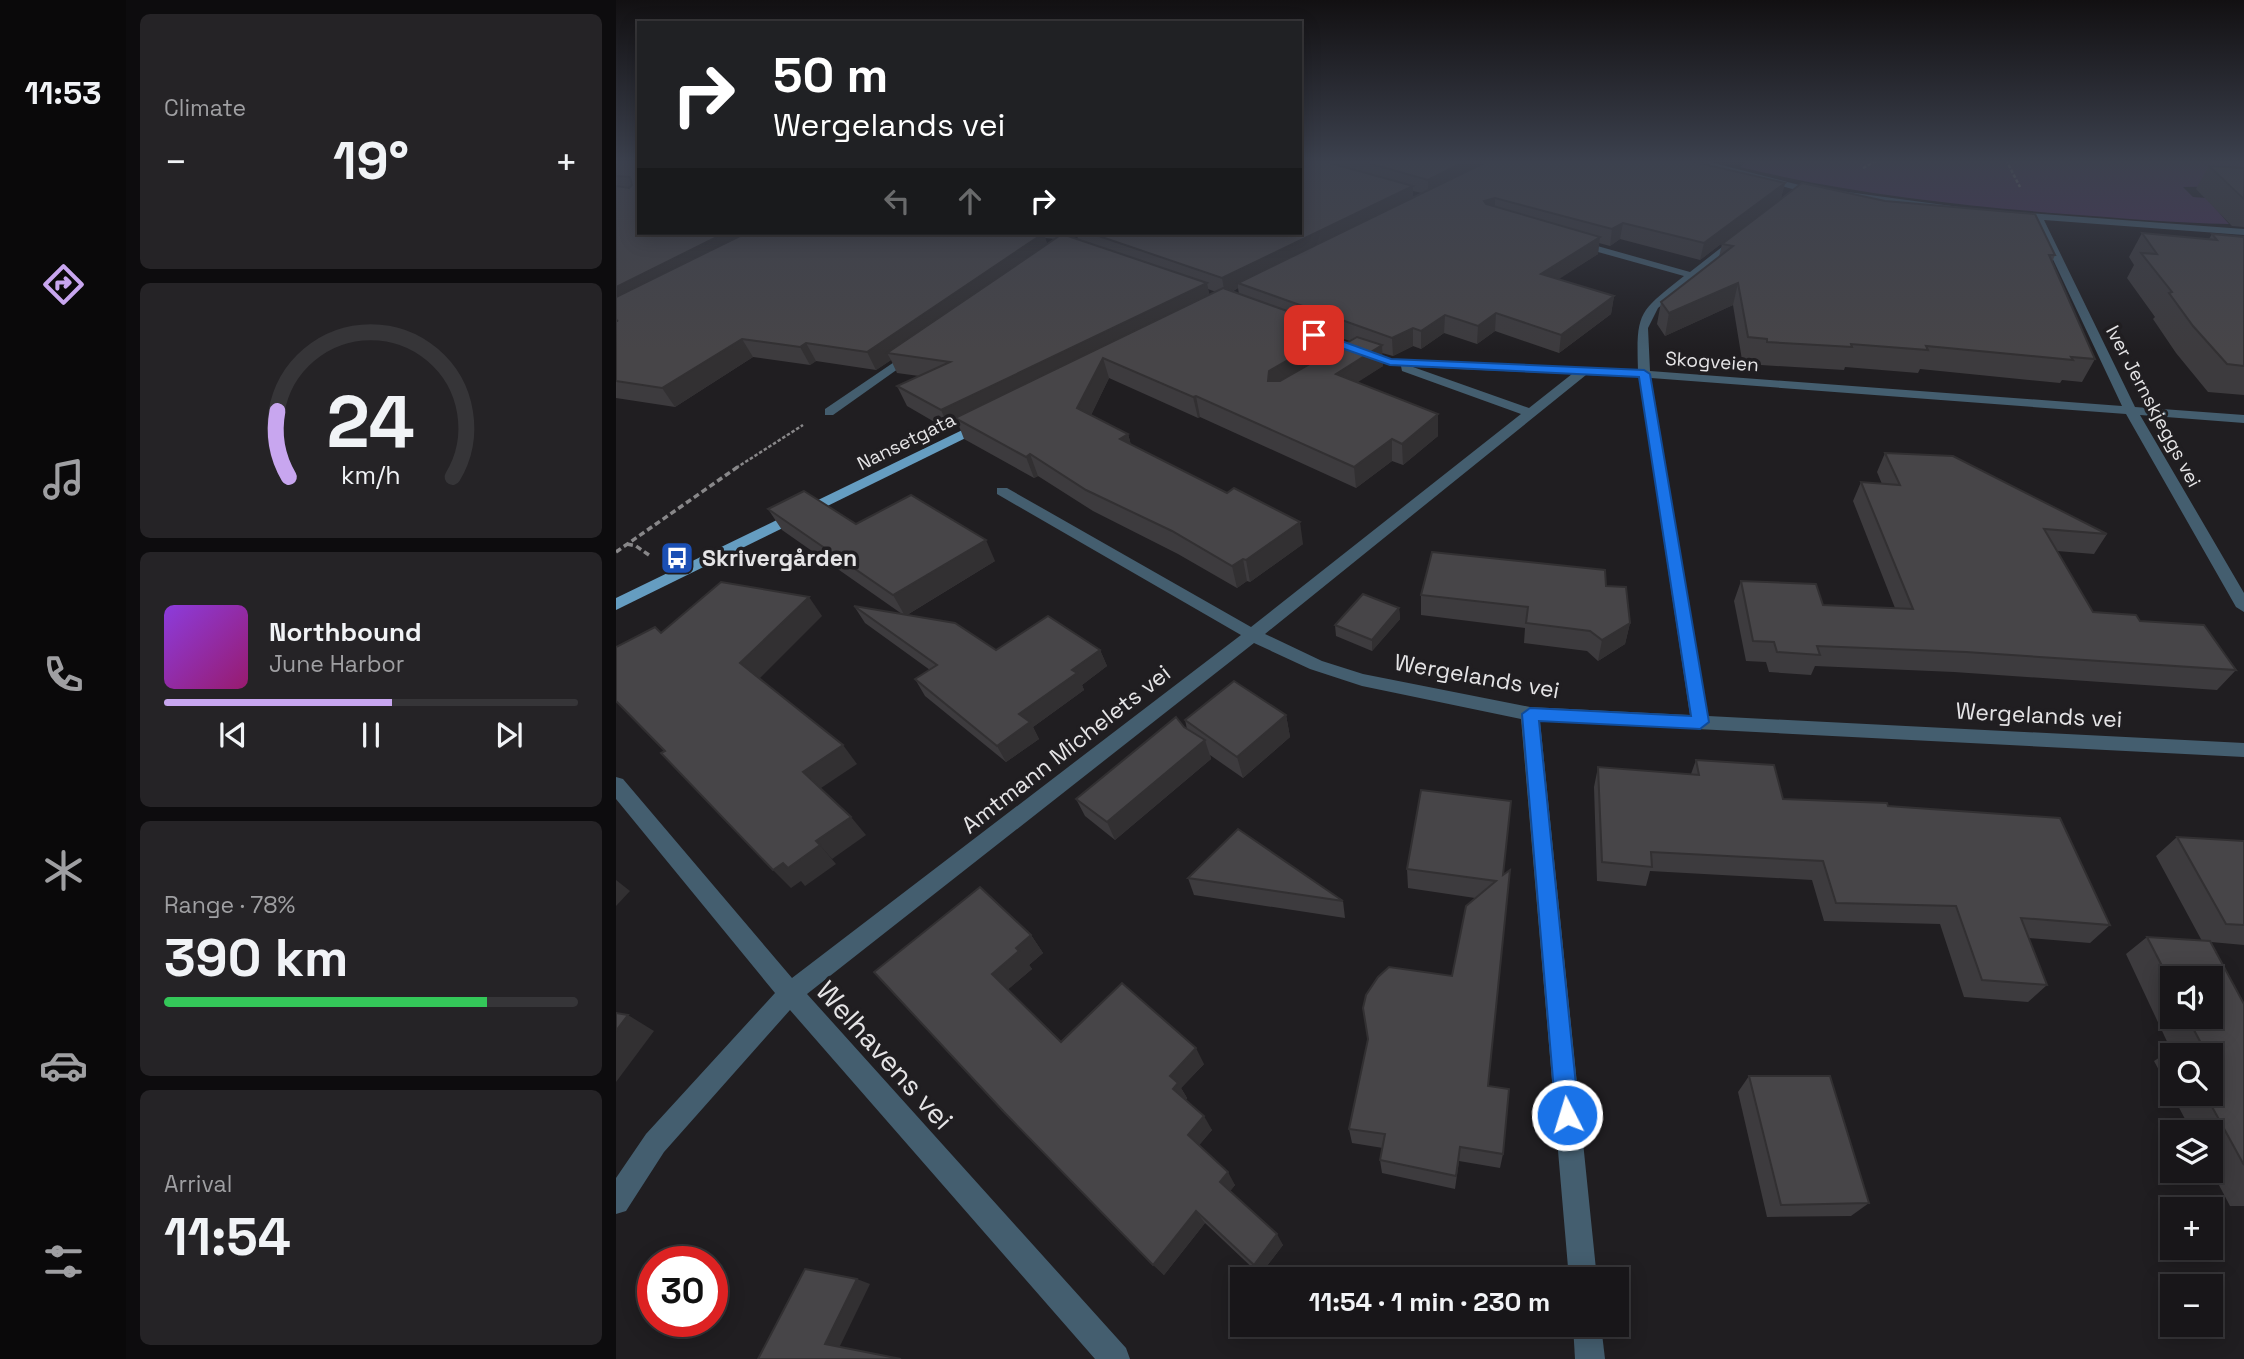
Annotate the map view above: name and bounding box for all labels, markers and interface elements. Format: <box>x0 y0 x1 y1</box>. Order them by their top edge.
text: 50 m <box>773 44 888 106</box>
icon: right <box>658 49 749 140</box>
text: 11:53 <box>24 73 102 113</box>
text: Climate <box>164 93 246 123</box>
text: Wergelands vei <box>773 105 1005 145</box>
text: 19° <box>333 128 409 194</box>
text: − <box>164 138 188 186</box>
text: + <box>554 138 578 186</box>
icon: left <box>878 182 916 220</box>
icon: ahead <box>951 182 989 220</box>
icon: right <box>1024 182 1062 220</box>
icon: directions <box>39 260 88 309</box>
pin <box>1284 305 1344 365</box>
icon: arrive <box>1295 316 1333 354</box>
street label: Iver Jernskjeggs vei <box>2100 321 2207 492</box>
street label: Skogveien <box>1664 346 1760 377</box>
text: 24 <box>327 375 415 468</box>
street label: Nansetgata <box>853 407 960 476</box>
icon: music <box>39 455 88 504</box>
text: km/h <box>341 458 401 490</box>
bus stop icon: Skrivergården <box>658 539 696 577</box>
place label: Skrivergården <box>702 543 857 573</box>
text: Northbound <box>269 615 422 649</box>
street label: Wergelands vei <box>1392 647 1562 705</box>
text: June Harbor <box>269 649 404 679</box>
icon: phone <box>39 650 88 699</box>
street label: Amtmann Michelets vei <box>955 658 1177 840</box>
street label: Wergelands vei <box>1955 696 2123 734</box>
icon: previous <box>214 716 252 754</box>
icon: pause <box>352 716 390 754</box>
icon: next <box>490 716 528 754</box>
icon: climate <box>39 846 88 895</box>
text: Range · 78% <box>164 890 295 920</box>
text: 390 km <box>164 925 348 991</box>
map controls <box>2160 966 2223 1337</box>
button: sound <box>2160 966 2223 1029</box>
street label: Welhavens vei <box>809 973 961 1137</box>
icon: car <box>39 1041 88 1090</box>
button: search <box>2160 1043 2223 1106</box>
position arrow <box>1530 1078 1604 1152</box>
button: layers <box>2160 1120 2223 1183</box>
text: Arrival <box>164 1169 232 1199</box>
button: + <box>2160 1197 2223 1260</box>
text: 11:54 <box>164 1204 291 1270</box>
icon: filters <box>39 1237 88 1286</box>
speed limit sign: 30 <box>637 1246 728 1337</box>
button: − <box>2160 1274 2223 1337</box>
text: 11:54 · 1 min · 230 m <box>1309 1285 1550 1319</box>

